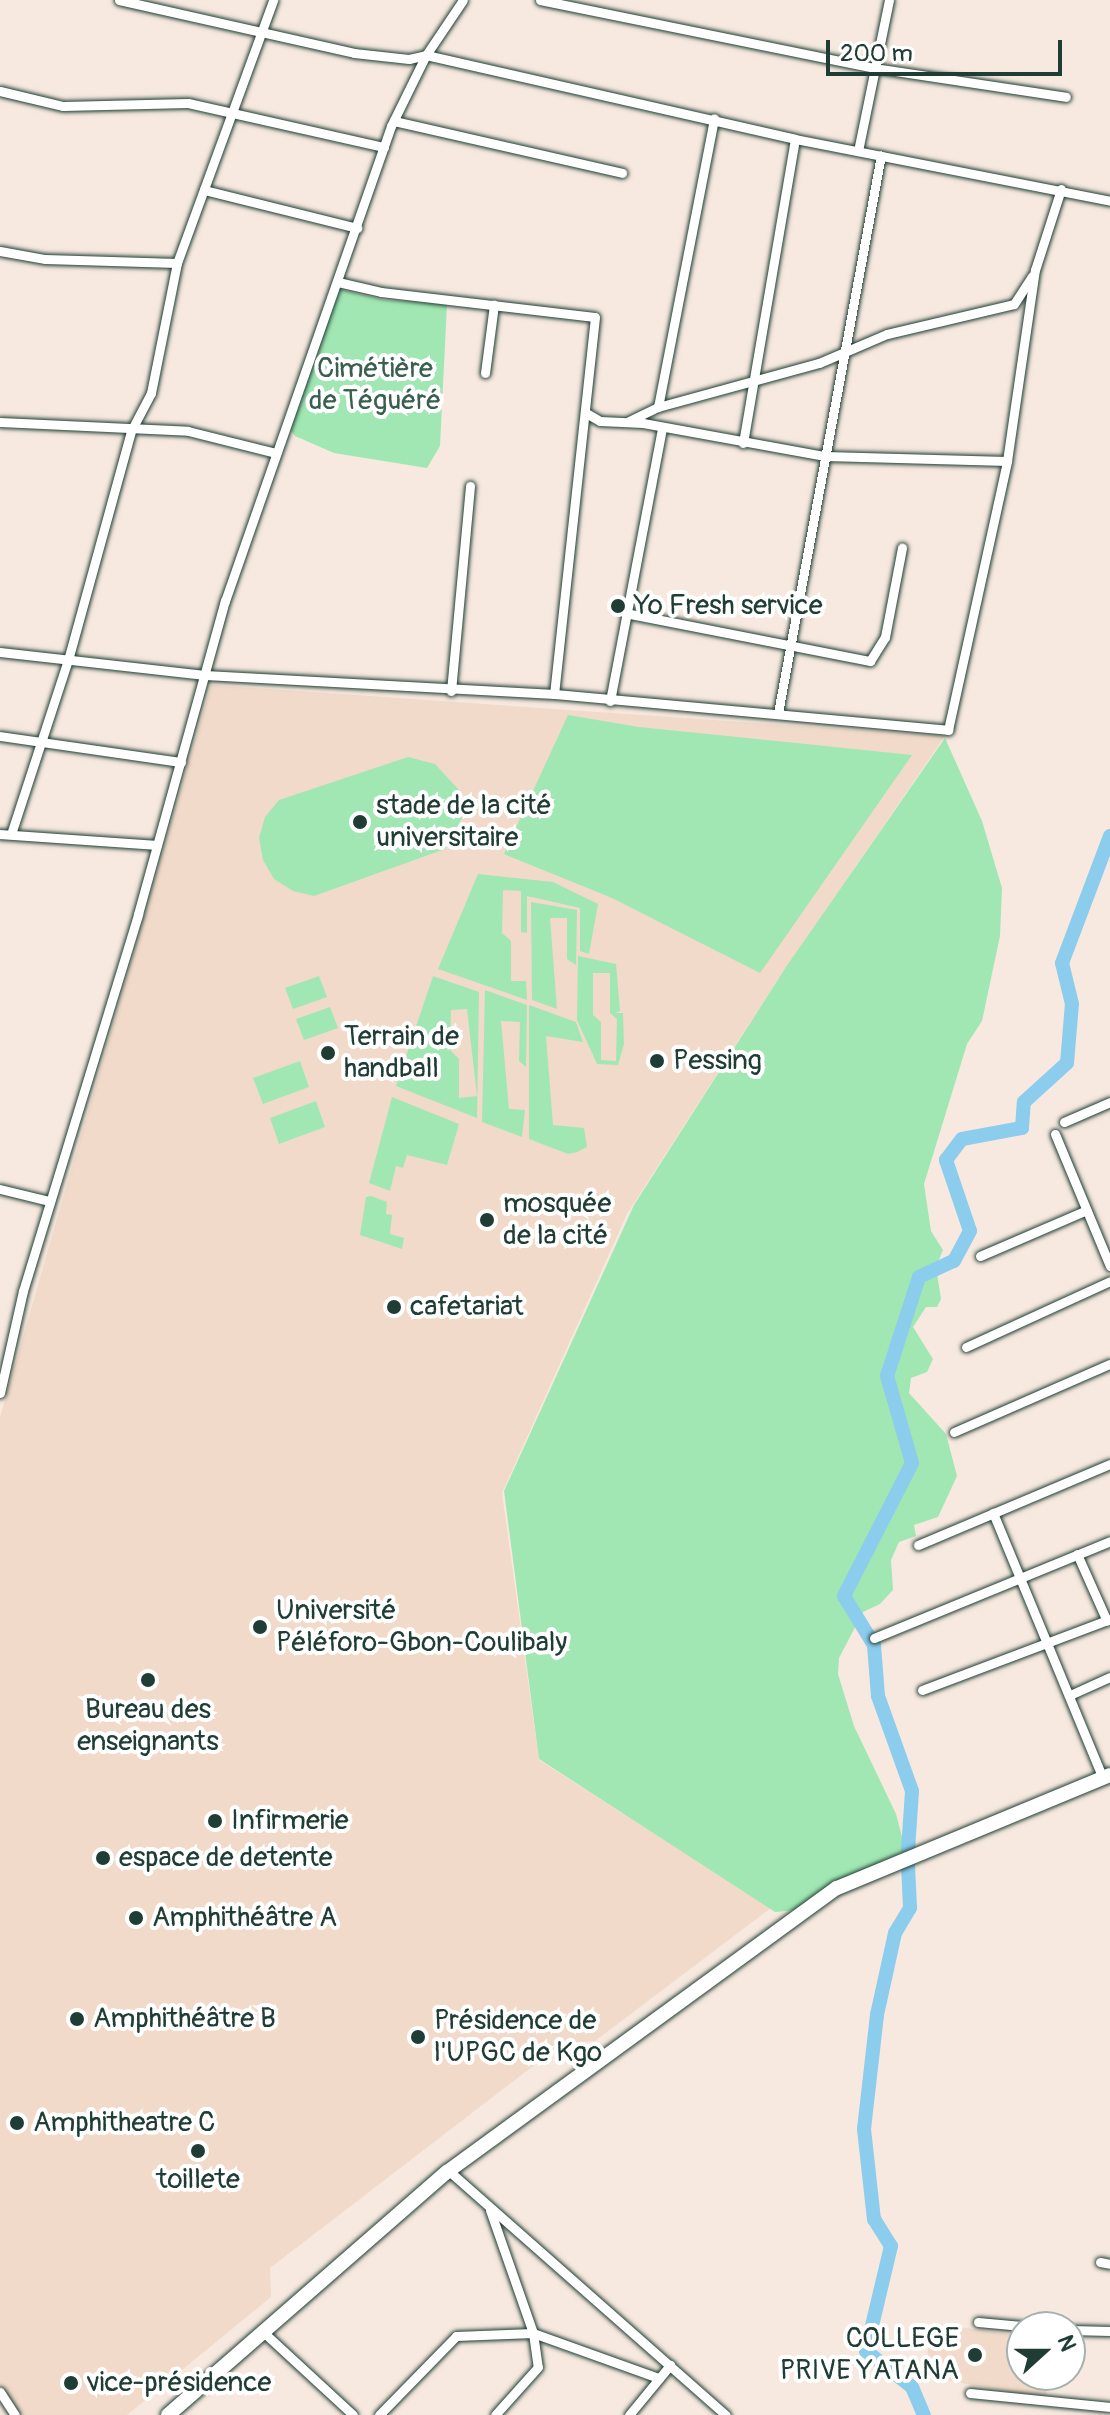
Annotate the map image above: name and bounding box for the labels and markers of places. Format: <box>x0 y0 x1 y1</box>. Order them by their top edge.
place label: Yo Fresh service <box>634 589 823 623</box>
marker: Yo Fresh service <box>609 597 627 615</box>
place label: stade de la cité universitaire <box>376 789 552 855</box>
marker: stade de la cité universitaire <box>351 813 369 831</box>
place label: Terrain de handball <box>344 1020 459 1086</box>
marker: Terrain de handball <box>319 1044 337 1062</box>
place label: Pessing <box>673 1044 762 1078</box>
marker: Pessing <box>648 1052 666 1070</box>
place label: mosquée de la cité <box>503 1187 611 1253</box>
marker: mosquée de la cité <box>478 1211 496 1229</box>
place label: cafetariat <box>410 1290 523 1324</box>
marker: cafetariat <box>385 1298 403 1316</box>
place label: Université Péléforo-Gbon-Coulibaly <box>276 1594 567 1660</box>
marker: Université Péléforo-Gbon-Coulibaly <box>251 1618 269 1636</box>
marker: Bureau des enseignants <box>139 1671 157 1689</box>
place label: Bureau des enseignants <box>77 1693 219 1759</box>
place label: Infirmerie <box>231 1804 349 1838</box>
marker: Infirmerie <box>206 1812 224 1830</box>
place label: espace de detente <box>119 1841 333 1875</box>
marker: espace de detente <box>94 1849 112 1867</box>
place label: Amphithéâtre A <box>152 1901 337 1935</box>
marker: Amphithéâtre A <box>127 1909 145 1927</box>
place label: Amphithéâtre B <box>93 2002 276 2036</box>
place label: Présidence de l'UPGC de Kgo <box>434 2004 602 2070</box>
marker: Amphithéâtre B <box>68 2010 86 2028</box>
marker: Présidence de l'UPGC de Kgo <box>409 2028 427 2046</box>
place label: Amphitheatre C <box>33 2106 215 2140</box>
marker: Amphitheatre C <box>8 2114 26 2132</box>
marker: toillete <box>189 2142 207 2160</box>
place label: toillete <box>156 2163 240 2197</box>
place label: COLLEGE PRIVE YATANA <box>780 2322 959 2388</box>
marker: COLLEGE PRIVE YATANA <box>966 2346 984 2364</box>
place label: vice-présidence <box>87 2366 271 2400</box>
marker: vice-présidence <box>62 2374 80 2392</box>

